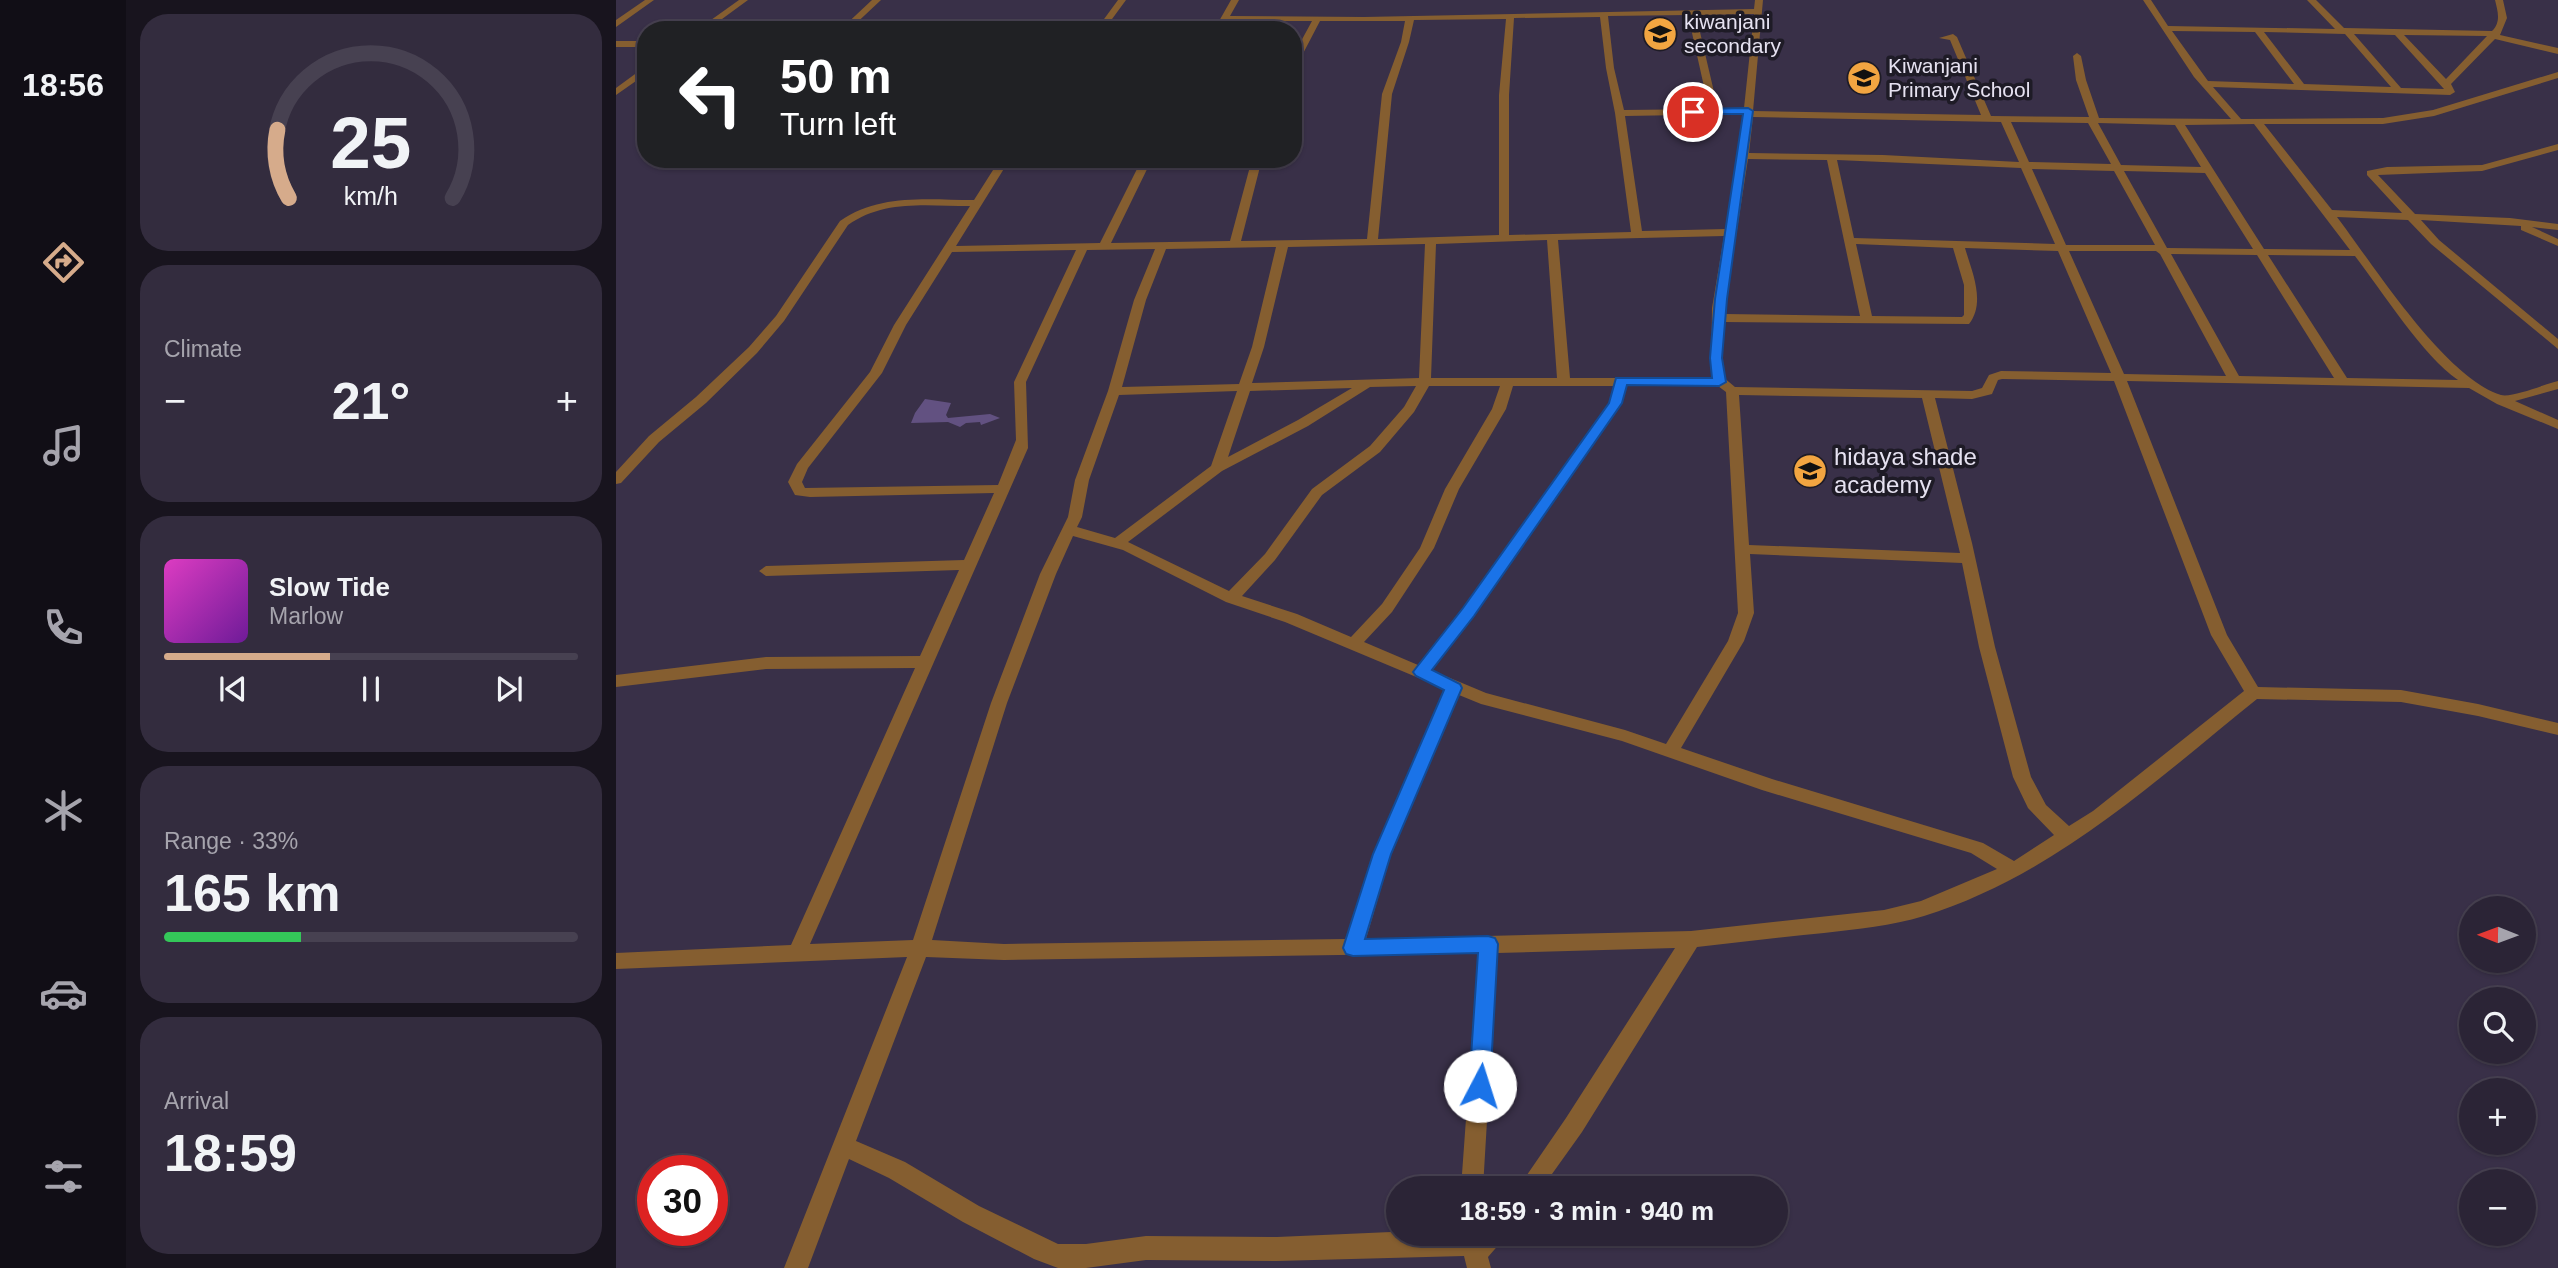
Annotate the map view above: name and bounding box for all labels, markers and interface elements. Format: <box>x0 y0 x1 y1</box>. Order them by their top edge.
place label: kiwanjani secondary <box>1684 10 1781 57</box>
school or university icon: kiwanjani secondary <box>1641 15 1679 53</box>
icon: left <box>665 49 756 140</box>
text: 50 m <box>780 49 892 103</box>
place label: Kiwanjani Primary School <box>1888 54 2030 101</box>
school or university icon: Kiwanjani Primary School <box>1845 59 1883 97</box>
text: 18:56 <box>22 67 104 103</box>
pin <box>1663 82 1723 142</box>
icon: arrive <box>1674 93 1712 131</box>
text: 25 <box>331 103 411 184</box>
text: Turn left <box>780 106 896 142</box>
text: km/h <box>344 182 398 210</box>
icon: directions <box>39 238 88 287</box>
text: Climate <box>164 336 242 362</box>
text: 21° <box>332 372 410 430</box>
text: − <box>164 380 186 422</box>
text: + <box>556 380 578 422</box>
icon: music <box>39 421 88 470</box>
place label: hidaya shade academy <box>1834 443 1977 498</box>
school or university icon: hidaya shade academy <box>1791 452 1829 490</box>
text: Slow Tide <box>269 572 390 602</box>
icon: phone <box>39 603 88 652</box>
text: Marlow <box>269 603 343 629</box>
icon: previous <box>214 670 252 708</box>
icon: pause <box>352 670 390 708</box>
icon: next <box>490 670 528 708</box>
icon: climate <box>39 786 88 835</box>
text: Range · 33% <box>164 828 298 854</box>
text: 165 km <box>164 864 340 922</box>
north arrow <box>2459 896 2536 973</box>
map controls <box>2459 896 2536 1246</box>
icon: car <box>39 969 88 1018</box>
button: search <box>2459 987 2536 1064</box>
position arrow <box>1443 1049 1517 1123</box>
button: + <box>2459 1078 2536 1155</box>
text: Arrival <box>164 1088 229 1114</box>
text: 18:59 <box>164 1124 297 1182</box>
icon: filters <box>39 1152 88 1201</box>
speed limit sign: 30 <box>637 1155 728 1246</box>
button: − <box>2459 1169 2536 1246</box>
text: 18:59 · 3 min · 940 m <box>1460 1196 1714 1226</box>

